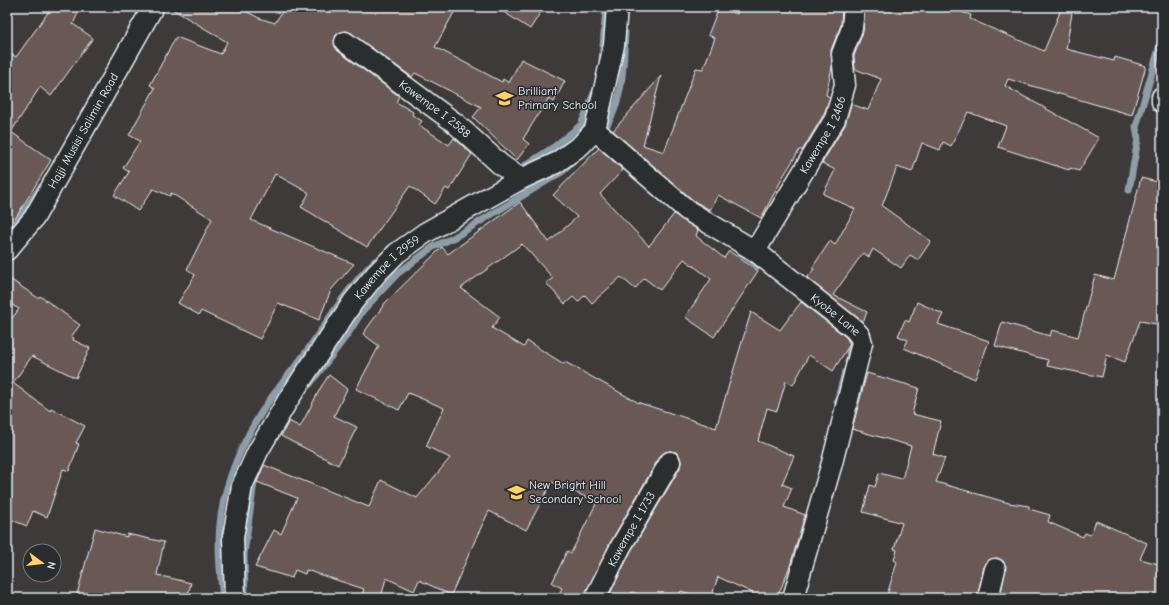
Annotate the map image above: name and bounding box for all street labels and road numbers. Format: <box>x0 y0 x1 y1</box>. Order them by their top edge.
street label: Hajji Musisi Salimin Road <box>45 71 121 191</box>
street label: Kawempe I 2588 <box>396 77 473 141</box>
street label: Kawempe I 2466 <box>797 94 848 176</box>
street label: Kawempe I 2959 <box>351 232 422 302</box>
street label: Kyobe Lane <box>808 291 863 338</box>
street label: Kawempe I 1733 <box>605 489 658 569</box>

